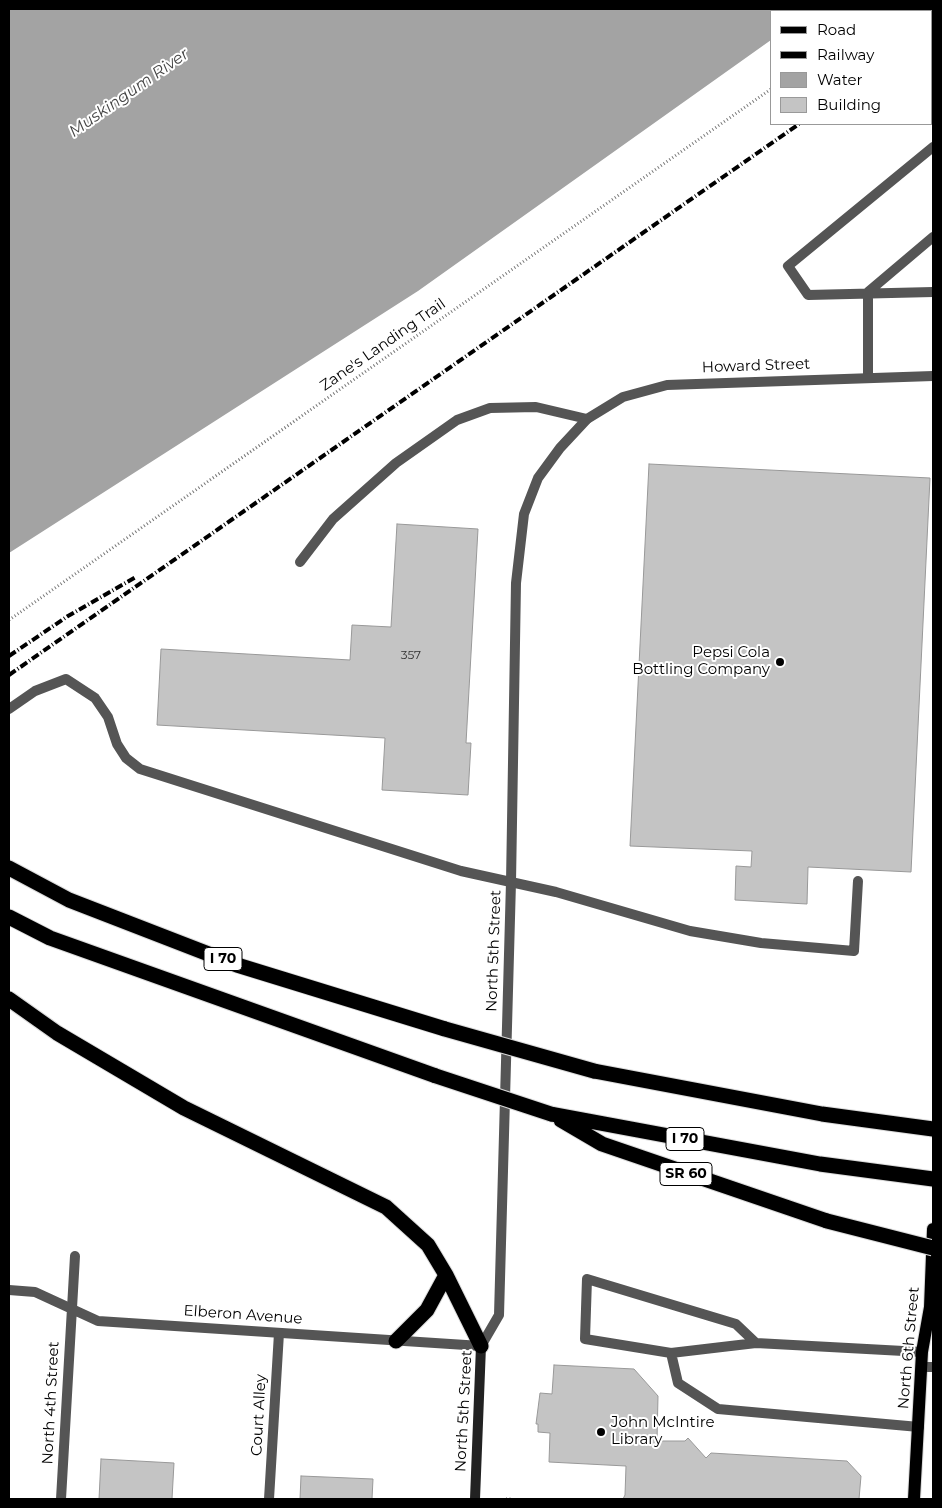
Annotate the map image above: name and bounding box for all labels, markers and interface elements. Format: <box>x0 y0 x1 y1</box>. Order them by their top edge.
legend <box>770 10 932 125</box>
text: Road <box>817 20 856 39</box>
water label: Muskingum River <box>65 44 193 142</box>
text: Railway <box>817 45 874 64</box>
text: Water <box>817 70 863 89</box>
text: Building <box>817 95 881 114</box>
street label: Zane's Landing Trail <box>317 295 449 395</box>
street label: Howard Street <box>702 355 810 377</box>
place label: Pepsi Cola Bottling Company <box>632 644 770 679</box>
house number: 357 <box>401 648 421 662</box>
marker: Pepsi Cola Bottling Company <box>774 656 786 668</box>
street label: North 5th Street <box>483 890 505 1012</box>
road number: I 70 <box>204 948 242 971</box>
road number: I 70 <box>666 1128 704 1150</box>
road number: SR 60 <box>660 1162 712 1186</box>
street label: North 6th Street <box>895 1286 923 1410</box>
street label: Elberon Avenue <box>183 1302 303 1328</box>
street label: North 4th Street <box>39 1341 63 1465</box>
street label: North 5th Street <box>452 1350 476 1472</box>
street label: Court Alley <box>248 1374 270 1456</box>
place label: John McIntire Library <box>611 1414 715 1449</box>
marker: John McIntire Library <box>595 1426 607 1438</box>

